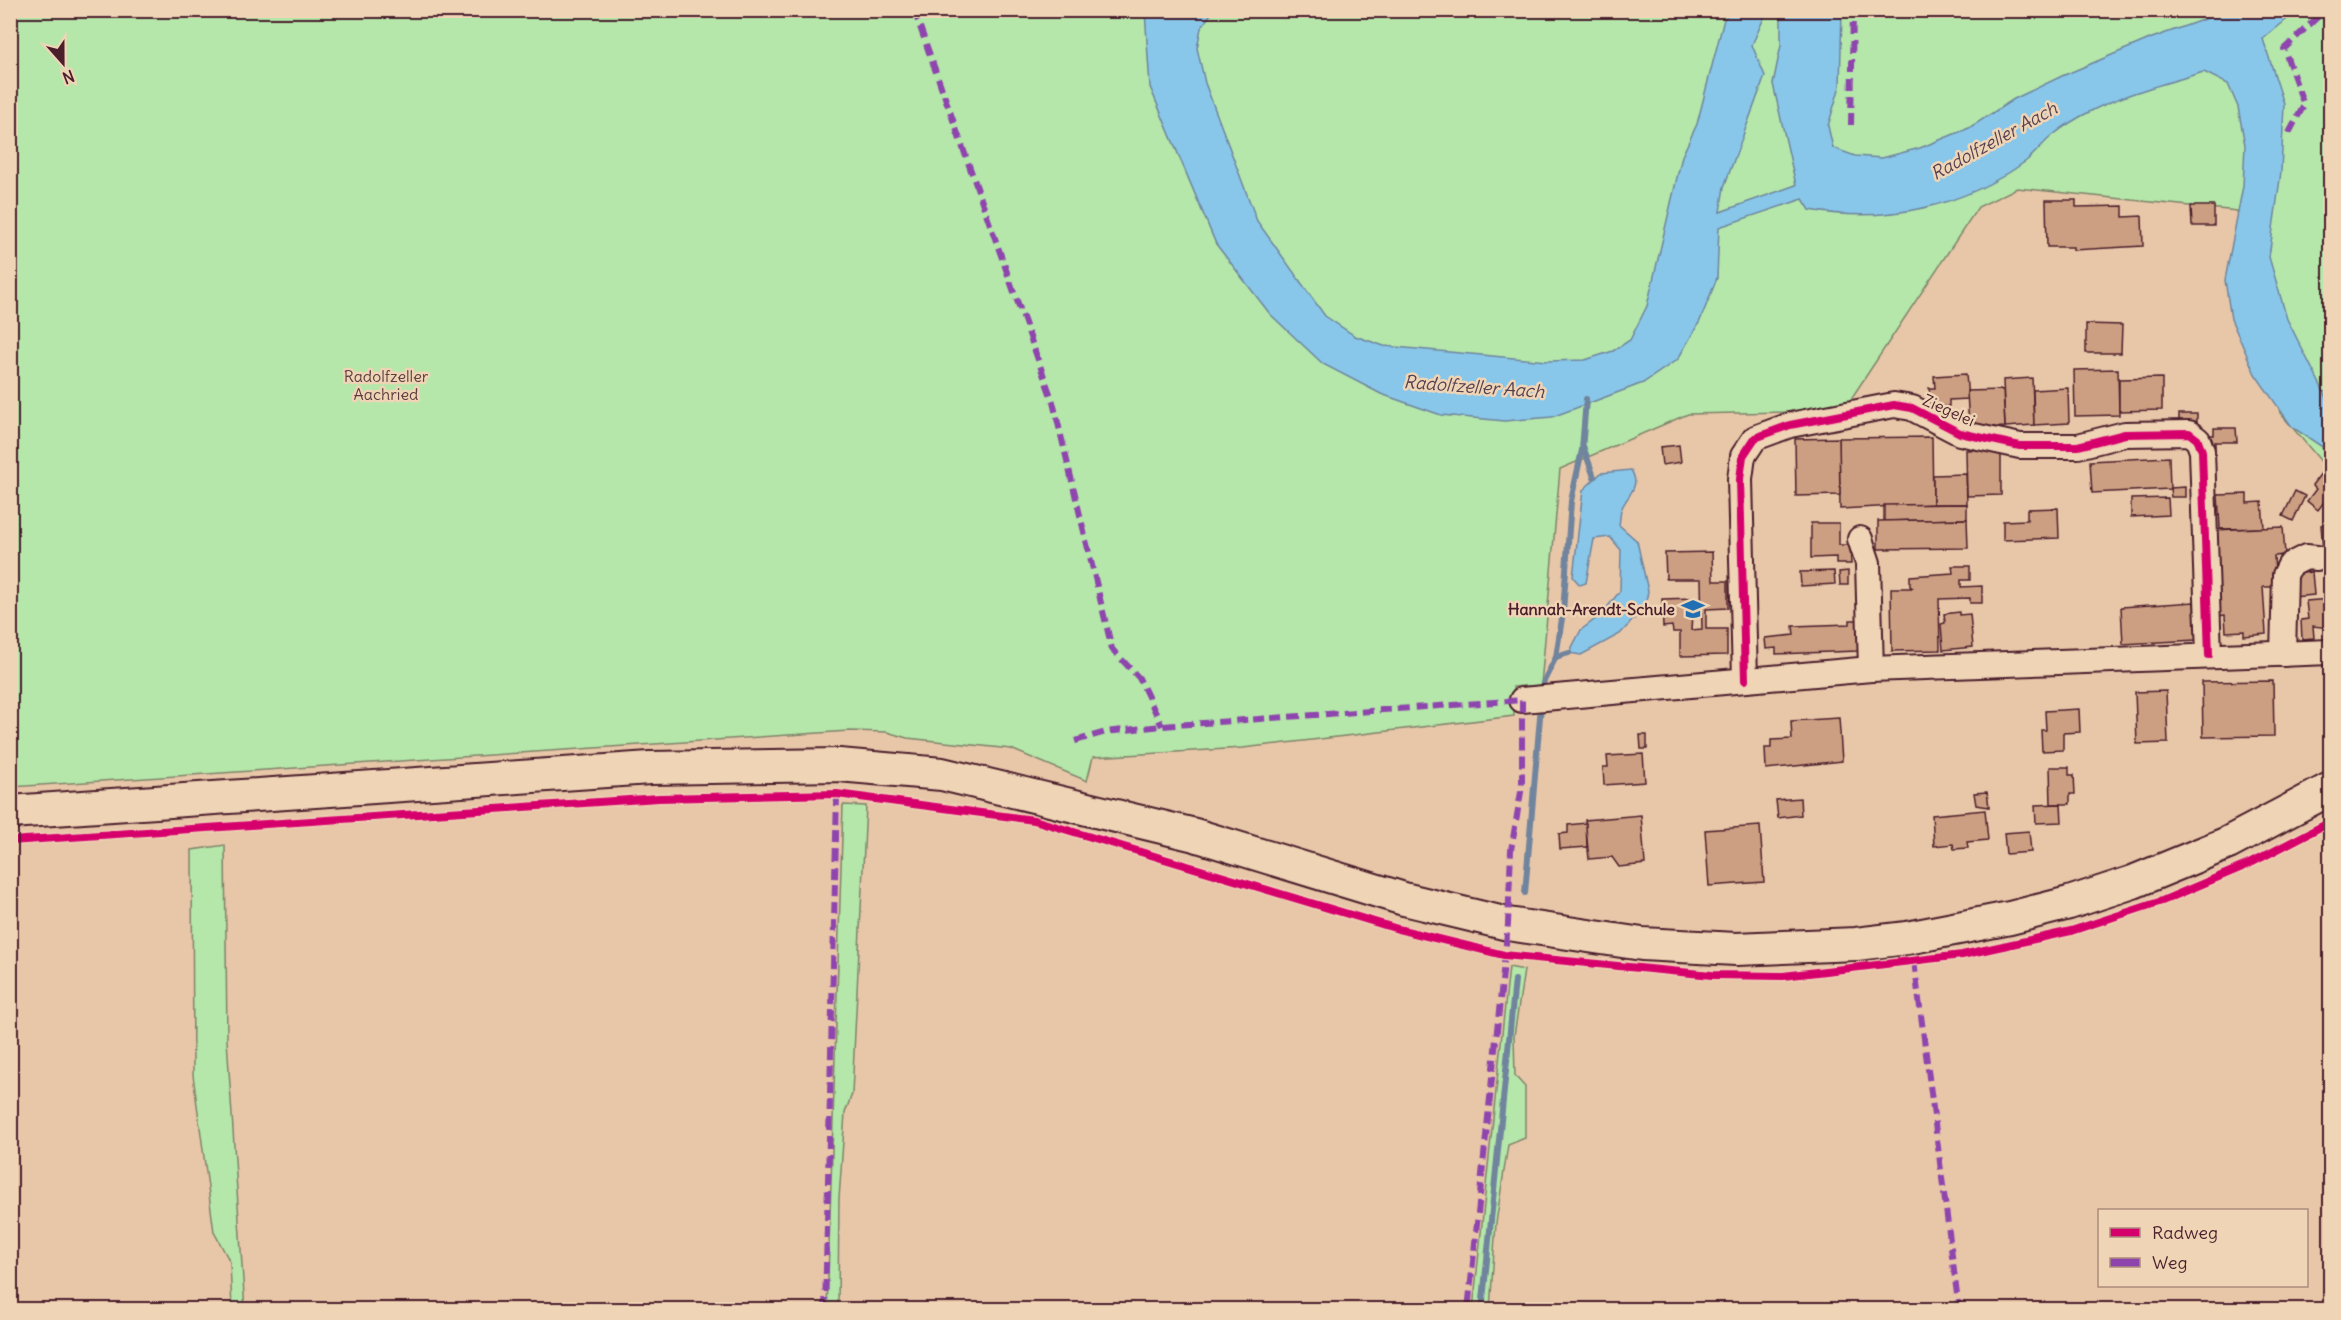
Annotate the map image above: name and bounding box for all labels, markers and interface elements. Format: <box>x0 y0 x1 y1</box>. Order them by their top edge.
north arrow <box>33 33 93 93</box>
text: N <box>60 66 77 88</box>
water label: Radolfzeller Aach <box>1927 96 2061 185</box>
park label: Radolfzeller Aachried <box>344 366 429 404</box>
water label: Radolfzeller Aach <box>1403 370 1546 403</box>
street label: Ziegelei <box>1920 390 1978 430</box>
school or university icon: Hannah-Arendt-Schule <box>1680 596 1706 622</box>
place label: Hannah-Arendt-Schule <box>1508 599 1675 619</box>
legend <box>2098 1209 2308 1287</box>
text: Radweg <box>2152 1221 2218 1244</box>
text: Weg <box>2152 1251 2187 1274</box>

